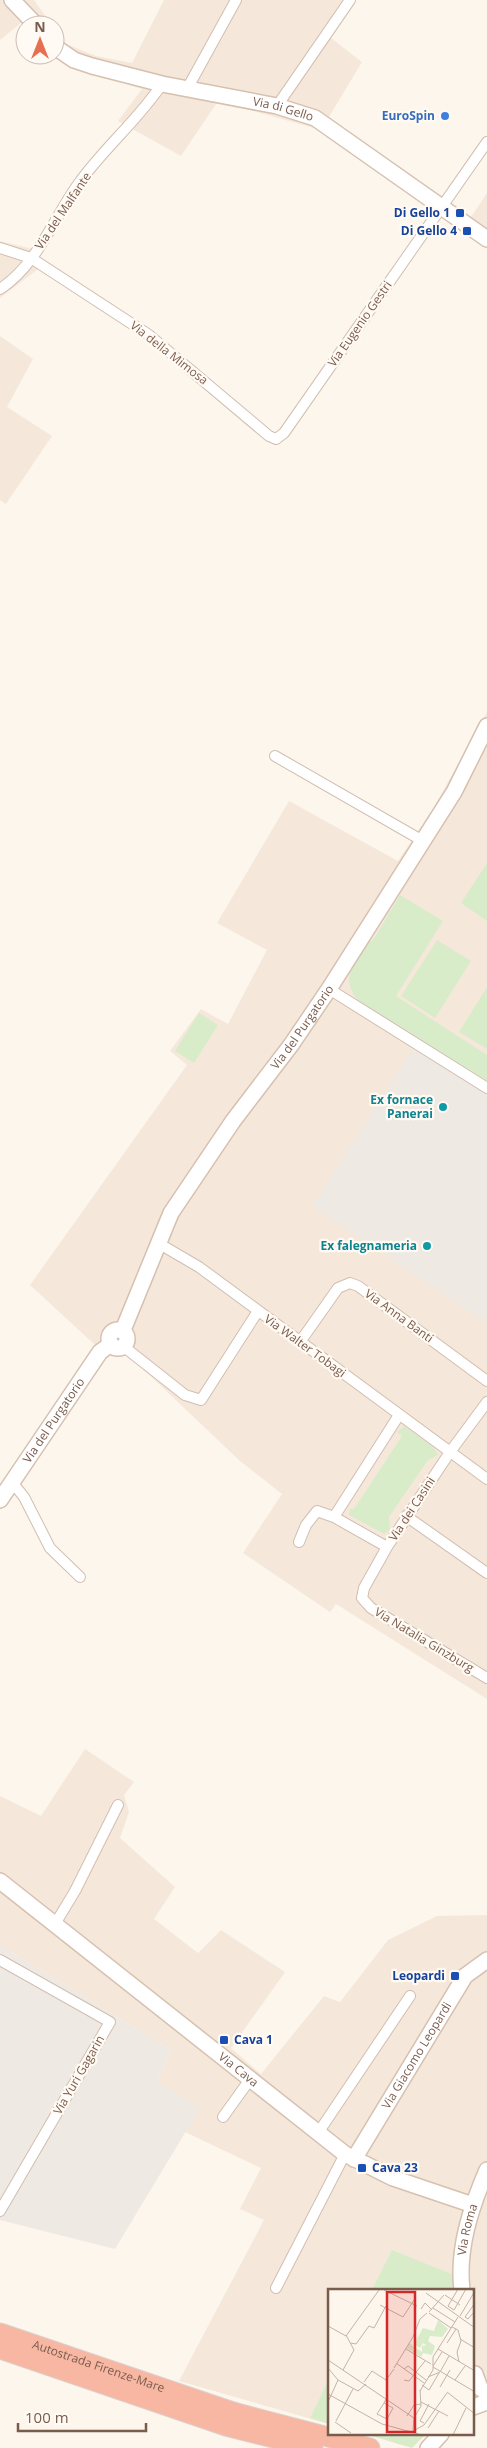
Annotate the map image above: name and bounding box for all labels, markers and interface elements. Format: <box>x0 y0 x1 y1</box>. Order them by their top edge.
north arrow <box>15 15 65 65</box>
text: N <box>34 17 46 36</box>
street label: Via di Gello <box>251 93 316 125</box>
place label: EuroSpin <box>382 107 435 124</box>
marker: EuroSpin <box>439 110 451 122</box>
street label: Via del Malfante <box>30 169 95 253</box>
place label: Di Gello 1 <box>394 204 450 221</box>
marker: Di Gello 1 <box>454 207 466 219</box>
place label: Di Gello 4 <box>401 222 457 239</box>
marker: Di Gello 4 <box>461 225 473 237</box>
street label: Via Eugenio Gestri <box>324 277 396 370</box>
street label: Via della Mimosa <box>127 317 212 388</box>
street label: Via del Purgatorio <box>266 981 337 1073</box>
place label: Ex fornace Panerai <box>370 1091 433 1122</box>
marker: Ex fornace Panerai <box>437 1101 449 1113</box>
place label: Ex falegnameria <box>320 1237 417 1254</box>
marker: Ex falegnameria <box>421 1240 433 1252</box>
street label: Via Anna Banti <box>361 1285 437 1346</box>
street label: Via Walter Tobagi <box>261 1310 350 1381</box>
street label: Via del Purgatorio <box>18 1374 88 1466</box>
street label: Via dei Casini <box>384 1473 439 1544</box>
street label: Via Natalia Ginzburg <box>371 1603 478 1676</box>
place label: Leopardi <box>392 1967 445 1984</box>
marker: Leopardi <box>449 1970 461 1982</box>
street label: Via Giacomo Leopardi <box>377 1999 455 2112</box>
place label: Cava 1 <box>234 2031 273 2048</box>
street label: Via Yuri Gagarin <box>49 2032 108 2118</box>
marker: Cava 1 <box>218 2034 230 2046</box>
street label: Via Cava <box>215 2048 262 2090</box>
place label: Cava 23 <box>372 2159 418 2176</box>
marker: Cava 23 <box>356 2162 368 2174</box>
street label: Via Roma <box>453 2201 481 2256</box>
inset map <box>328 2289 474 2436</box>
street label: Autostrada Firenze-Mare <box>30 2336 167 2396</box>
scale bar <box>18 2400 145 2432</box>
text: 100 m <box>25 2407 69 2427</box>

